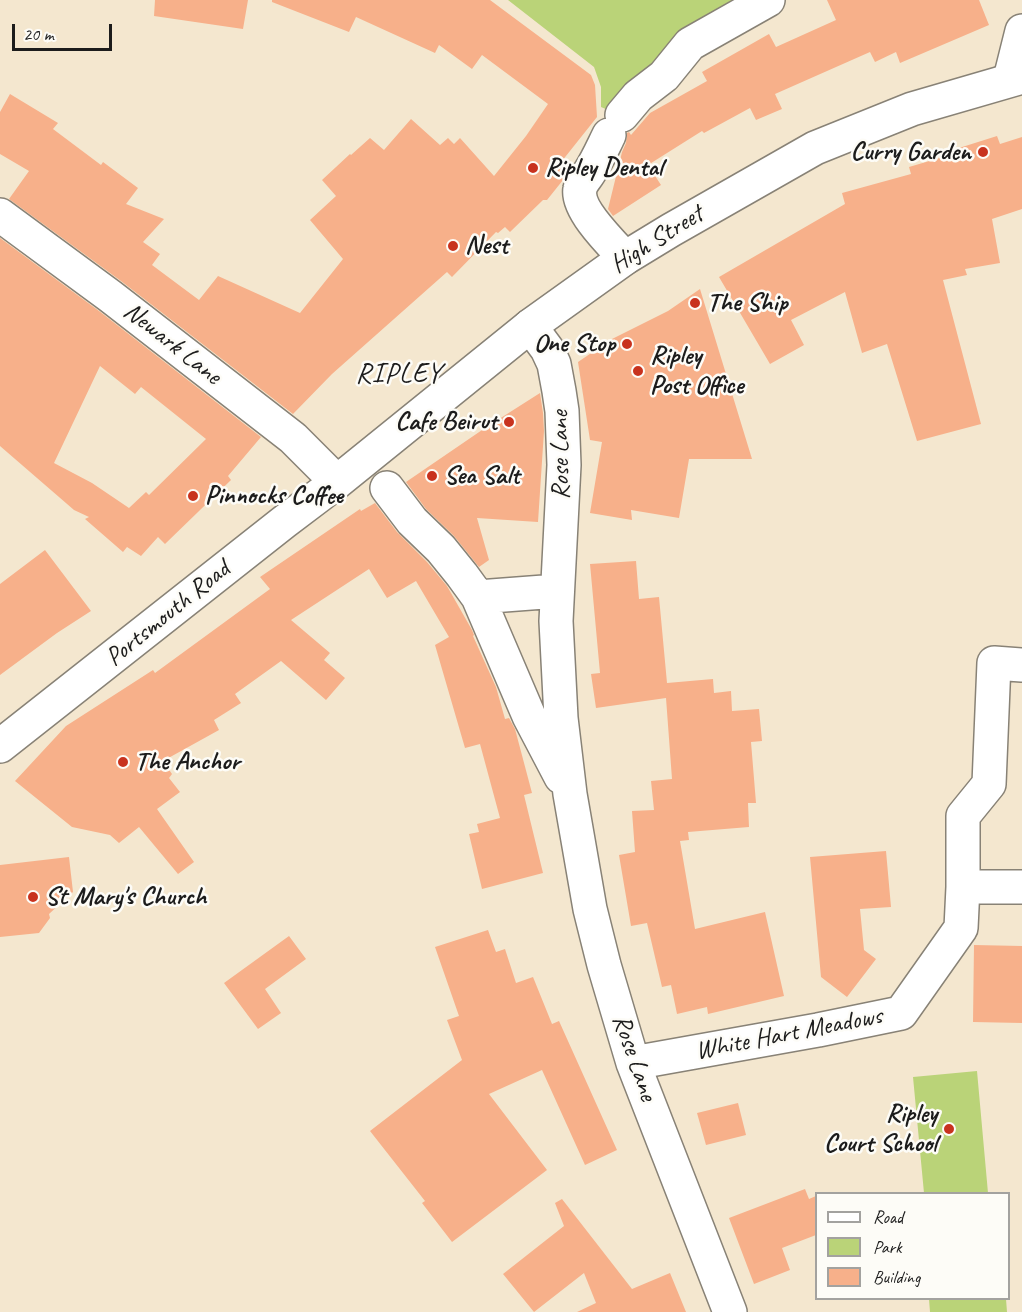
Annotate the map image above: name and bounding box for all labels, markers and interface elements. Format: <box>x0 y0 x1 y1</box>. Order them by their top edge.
scale bar <box>15 12 116 50</box>
text: 20 m <box>23 23 54 45</box>
place label: Curry Garden <box>850 136 971 168</box>
marker: Curry Garden <box>976 145 990 159</box>
place label: Ripley Dental <box>545 152 663 184</box>
marker: Ripley Dental <box>526 161 540 175</box>
street label: High Street <box>605 199 709 281</box>
place label: Nest <box>465 230 508 262</box>
marker: Nest <box>446 239 460 253</box>
place label: The Ship <box>707 287 787 319</box>
street label: Newark Lane <box>117 296 227 392</box>
marker: The Ship <box>688 296 702 310</box>
place label: One Stop <box>534 328 615 360</box>
marker: One Stop <box>620 337 634 351</box>
place label: Ripley Post Office <box>650 340 743 402</box>
district label: RIPLEY <box>355 358 443 392</box>
marker: Ripley Post Office <box>631 364 645 378</box>
place label: Cafe Beirut <box>395 406 497 438</box>
street label: Rose Lane <box>545 410 577 500</box>
marker: Cafe Beirut <box>502 415 516 429</box>
place label: Sea Salt <box>444 460 519 492</box>
marker: Sea Salt <box>425 469 439 483</box>
place label: Pinnocks Coffee <box>205 480 343 512</box>
marker: Pinnocks Coffee <box>186 489 200 503</box>
street label: Portsmouth Road <box>100 554 236 674</box>
place label: The Anchor <box>135 746 240 778</box>
marker: The Anchor <box>116 755 130 769</box>
place label: St Mary's Church <box>45 881 206 913</box>
marker: St Mary's Church <box>26 890 40 904</box>
street label: White Hart Meadows <box>693 1001 885 1067</box>
street label: Rose Lane <box>605 1011 663 1105</box>
place label: Ripley Court School <box>824 1098 937 1160</box>
marker: Ripley Court School <box>942 1122 956 1136</box>
legend <box>815 1192 1010 1300</box>
text: Road <box>873 1206 903 1228</box>
text: Park <box>873 1236 902 1258</box>
text: Building <box>873 1266 920 1288</box>

